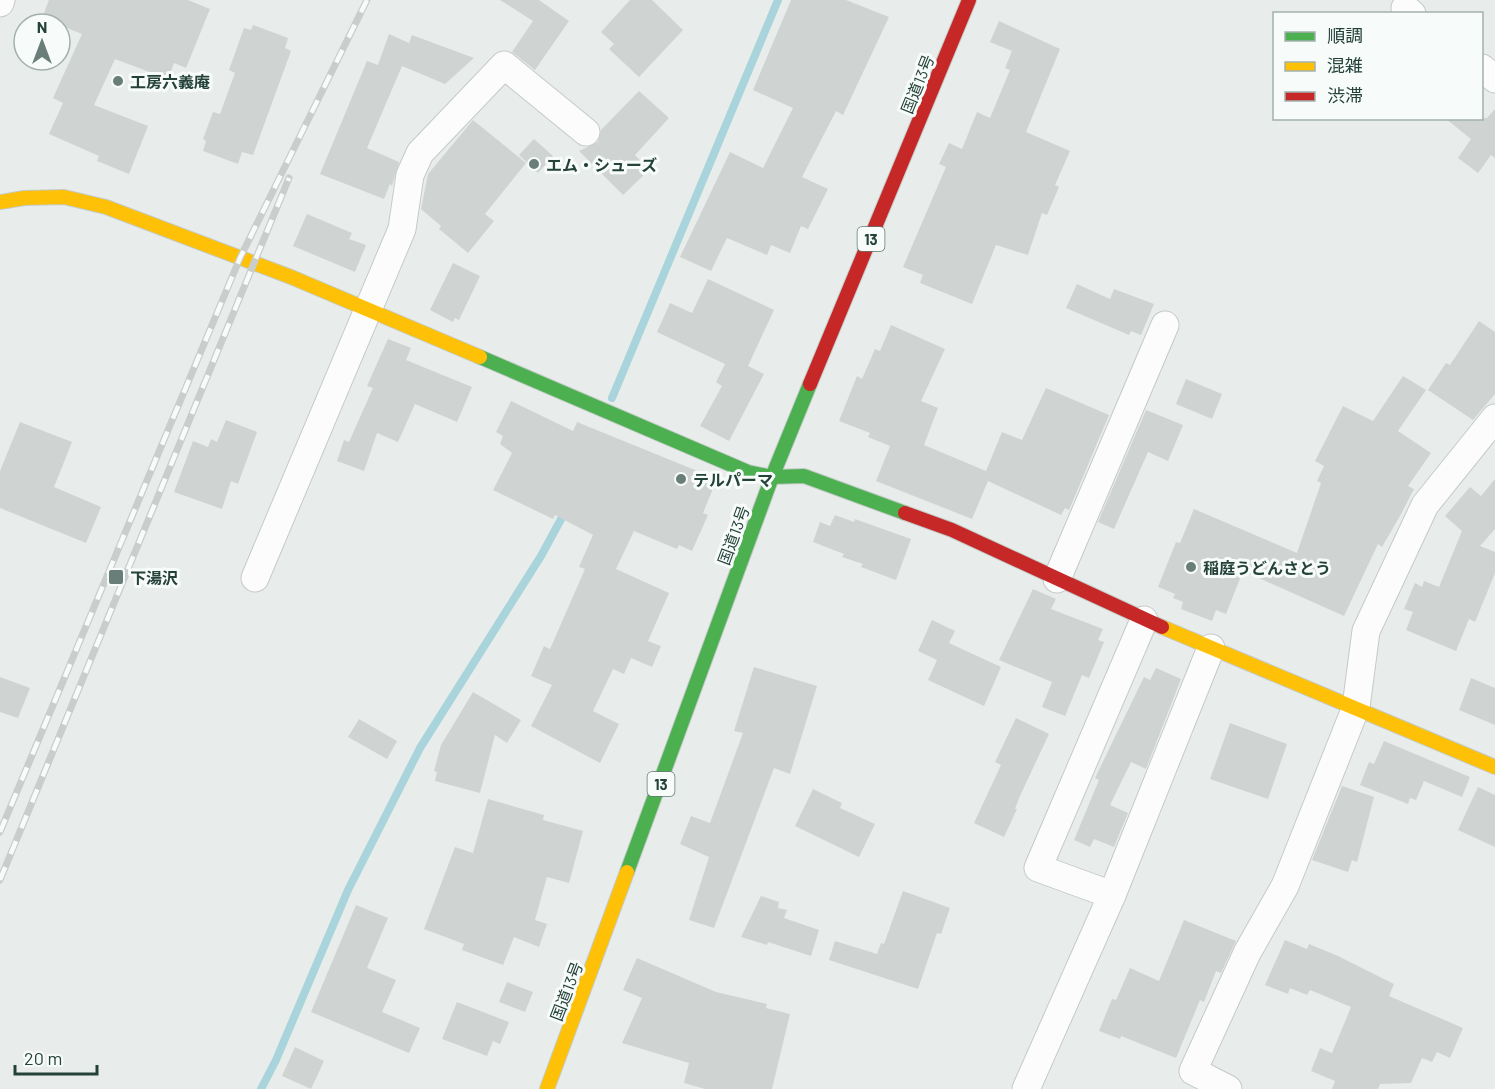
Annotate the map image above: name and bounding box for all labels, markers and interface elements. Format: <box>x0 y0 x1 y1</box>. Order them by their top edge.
north arrow <box>12 12 72 72</box>
legend <box>1273 12 1483 120</box>
text: N <box>37 17 47 36</box>
text: 順調 <box>1327 24 1363 46</box>
street label: 国道13号 <box>897 52 937 116</box>
text: 混雑 <box>1327 54 1363 76</box>
place label: 工房六義庵 <box>130 72 210 91</box>
marker: 工房六義庵 <box>111 74 125 88</box>
text: 渋滞 <box>1327 84 1363 106</box>
place label: エム・シューズ <box>546 155 657 174</box>
marker: エム・シューズ <box>527 157 541 171</box>
road number: 13 <box>858 227 884 251</box>
place label: テルパーマ <box>693 470 773 489</box>
marker: テルパーマ <box>674 472 688 486</box>
street label: 国道13号 <box>713 503 753 567</box>
place label: 稲庭うどんさとう <box>1203 558 1331 577</box>
marker: 稲庭うどんさとう <box>1184 560 1198 574</box>
marker: 下湯沢 <box>107 568 125 586</box>
place label: 下湯沢 <box>130 568 178 587</box>
road number: 13 <box>648 772 674 796</box>
street label: 国道13号 <box>546 959 586 1023</box>
scale bar <box>15 1038 98 1076</box>
text: 20 m <box>24 1047 62 1069</box>

